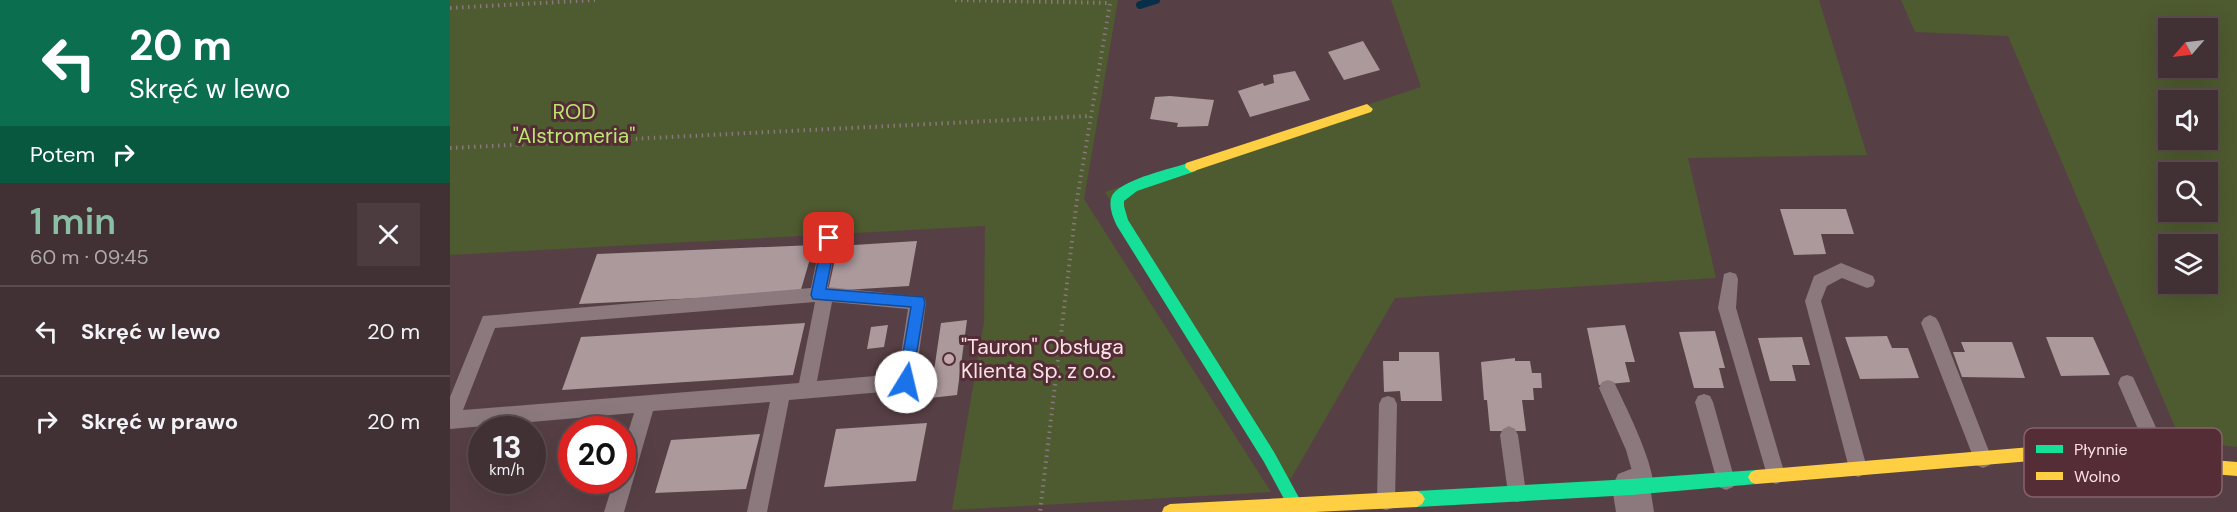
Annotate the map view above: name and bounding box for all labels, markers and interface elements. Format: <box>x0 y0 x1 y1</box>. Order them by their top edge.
text: 20 m <box>129 18 232 73</box>
north arrow <box>2158 18 2218 78</box>
map controls <box>2158 18 2218 294</box>
icon: left <box>30 24 108 102</box>
text: Skręć w lewo <box>129 71 290 106</box>
button: sound <box>2158 90 2218 150</box>
park label: ROD "Alstromeria" <box>513 98 635 150</box>
icon: right <box>107 138 140 171</box>
text: Potem <box>30 140 95 169</box>
button: search <box>2158 162 2218 222</box>
text: 1 min <box>30 198 116 245</box>
button: close <box>357 203 420 266</box>
pin <box>803 212 854 263</box>
icon: arrive <box>812 221 845 254</box>
button: layers <box>2158 234 2218 294</box>
text: 60 m · 09:45 <box>30 244 149 270</box>
icon: left <box>30 315 63 348</box>
text: Skręć w lewo <box>81 317 221 346</box>
text: 20 m <box>367 317 420 346</box>
place label: "Tauron" Obsługa Klienta Sp. z o.o. <box>961 333 1124 385</box>
position arrow <box>874 350 938 414</box>
marker: "Tauron" Obsługa Klienta Sp. z o.o. <box>942 352 956 366</box>
icon: right <box>30 405 63 438</box>
text: Skręć w prawo <box>81 407 238 436</box>
text: 20 m <box>367 407 420 436</box>
speed limit sign: 20 <box>558 416 636 494</box>
text: 13 <box>492 428 522 467</box>
legend <box>2024 428 2222 497</box>
text: Płynnie <box>2074 439 2128 460</box>
text: km/h <box>489 460 525 480</box>
text: Wolno <box>2074 466 2120 487</box>

